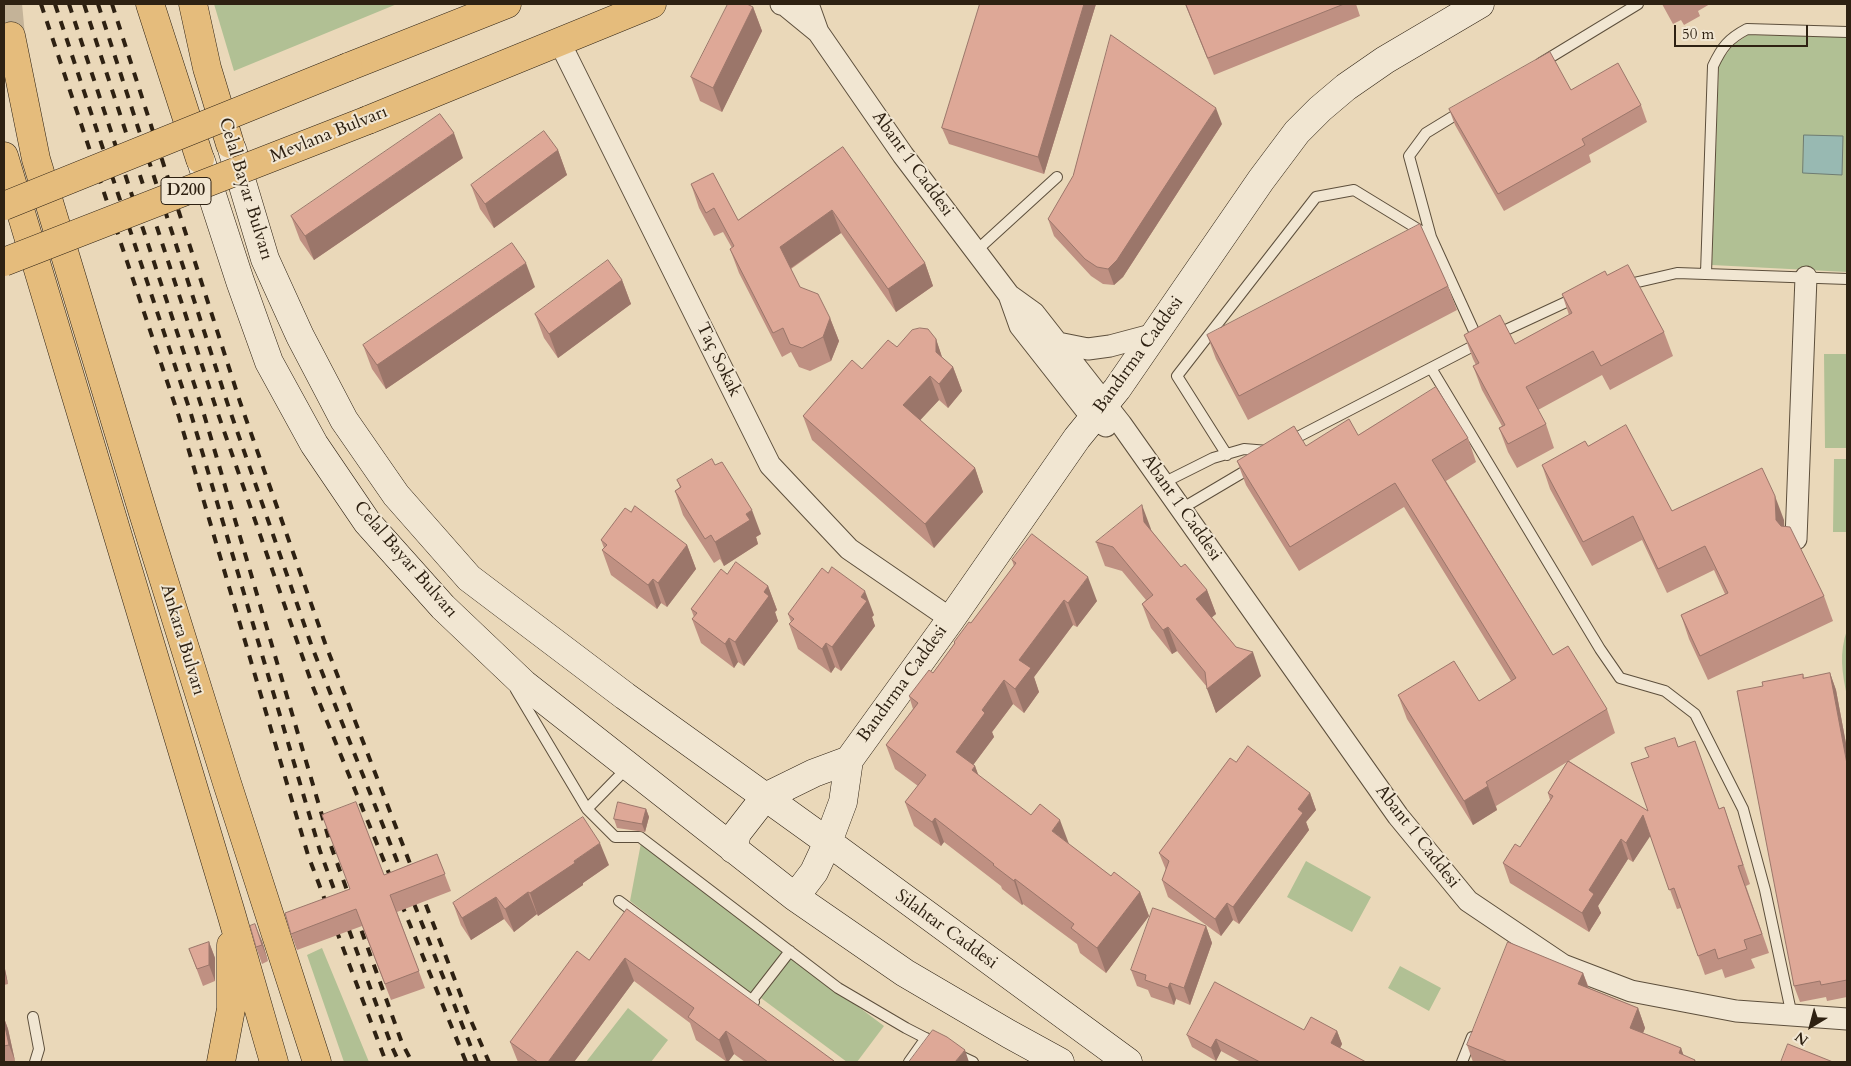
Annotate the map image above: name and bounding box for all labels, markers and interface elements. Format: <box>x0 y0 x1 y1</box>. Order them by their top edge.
scale bar <box>1676 15 1810 47</box>
text: 50 m <box>1682 24 1714 44</box>
street label: Mevlana Bulvarı <box>267 102 391 168</box>
street label: Abant 1 Caddesi <box>867 107 957 221</box>
street label: Celal Bayar Bulvarı <box>213 115 277 263</box>
road number: D200 <box>161 178 211 205</box>
street label: Bandırma Caddesi <box>1089 292 1189 418</box>
street label: Taç Sokak <box>691 319 745 401</box>
street label: Abant 1 Caddesi <box>1136 451 1226 565</box>
street label: Celal Bayar Bulvarı <box>348 497 462 623</box>
street label: Ankara Bulvarı <box>155 582 209 698</box>
street label: Bandırma Caddesi <box>853 621 953 747</box>
street label: Abant 1 Caddesi <box>1370 781 1464 893</box>
street label: Silahtar Caddesi <box>891 886 1001 974</box>
north arrow <box>1786 1001 1836 1051</box>
text: N <box>1791 1027 1812 1050</box>

